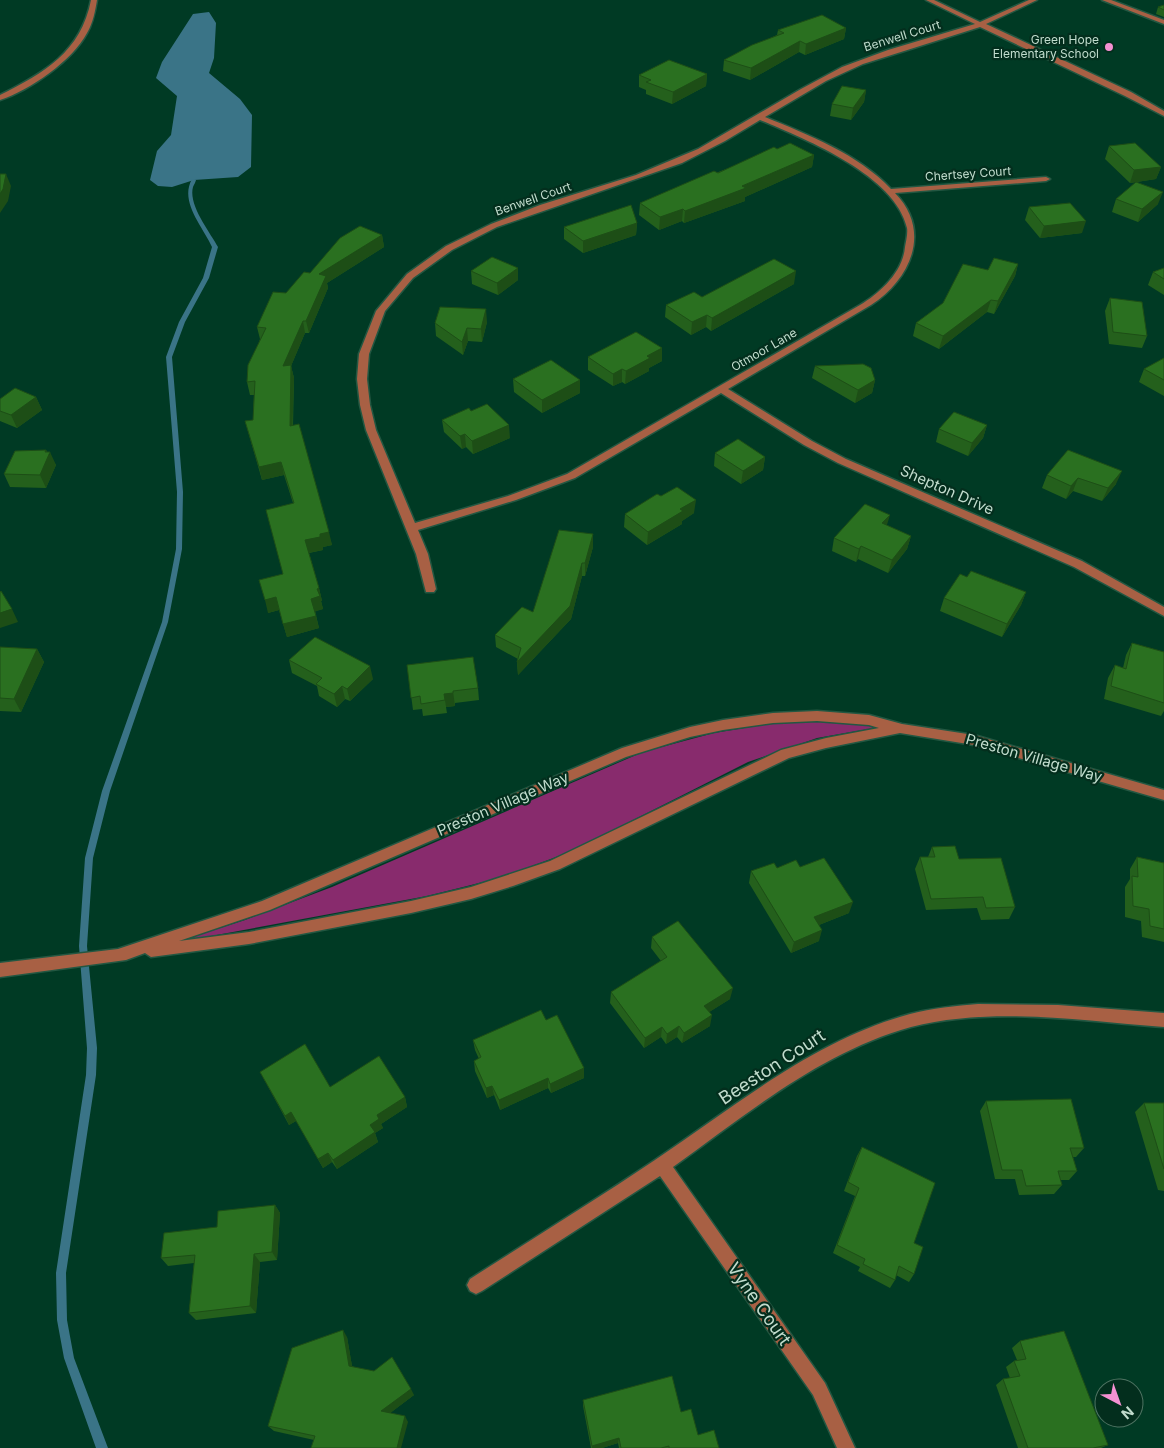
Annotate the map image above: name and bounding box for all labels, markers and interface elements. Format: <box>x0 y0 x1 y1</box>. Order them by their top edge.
street label: Benwell Court <box>862 17 942 54</box>
place label: Green Hope Elementary School <box>993 32 1099 61</box>
marker: Green Hope Elementary School <box>1103 41 1115 53</box>
street label: Chertsey Court <box>924 163 1012 184</box>
street label: Benwell Court <box>493 178 573 219</box>
street label: Otmoor Lane <box>728 325 799 374</box>
street label: Shepton Drive <box>897 460 997 519</box>
street label: Preston Village Way <box>964 729 1105 786</box>
street label: Preston Village Way <box>434 767 572 840</box>
street label: Beeston Court <box>715 1024 829 1109</box>
street label: Vyne Court <box>723 1258 796 1349</box>
north arrow <box>1094 1378 1144 1428</box>
text: N <box>1118 1403 1137 1423</box>

